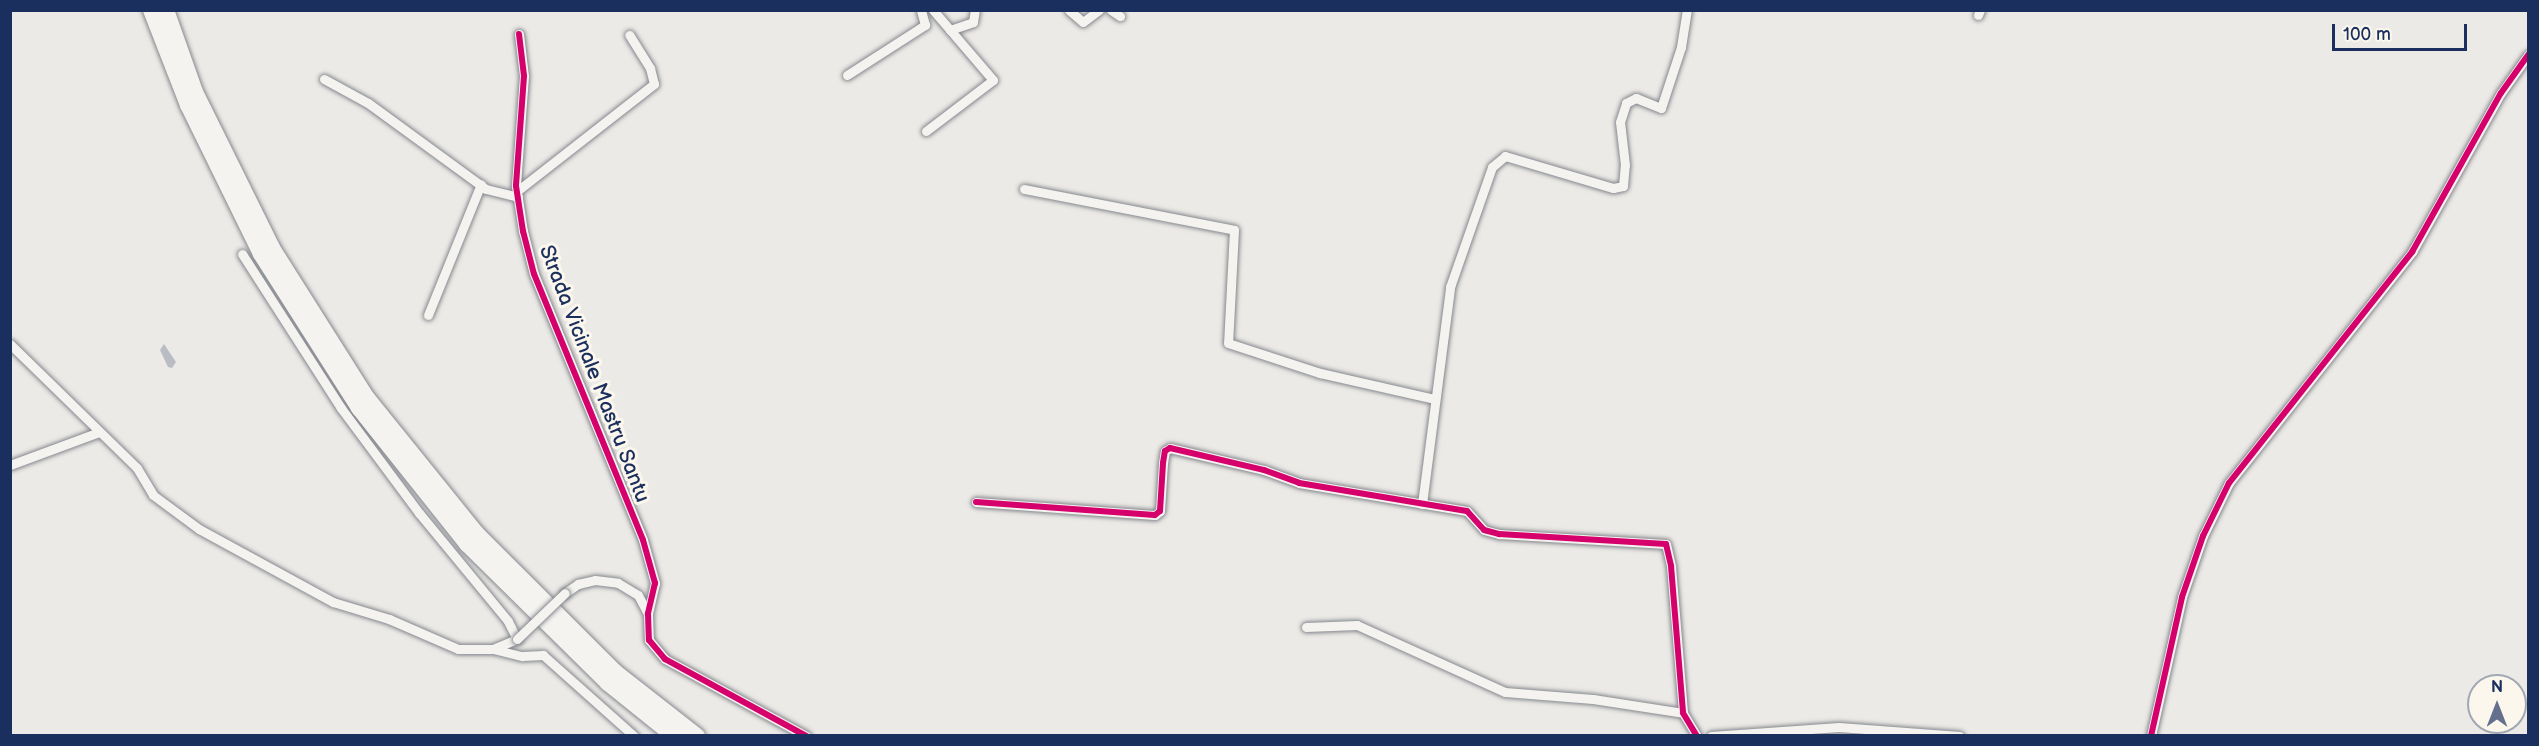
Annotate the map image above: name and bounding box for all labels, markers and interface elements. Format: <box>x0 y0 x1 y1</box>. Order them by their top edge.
scale bar <box>2335 12 2470 50</box>
text: 100 m <box>2343 24 2391 45</box>
street label: Strada Vicinale Mastru Santu <box>533 241 655 507</box>
north arrow <box>2467 674 2527 734</box>
text: N <box>2491 678 2503 697</box>

